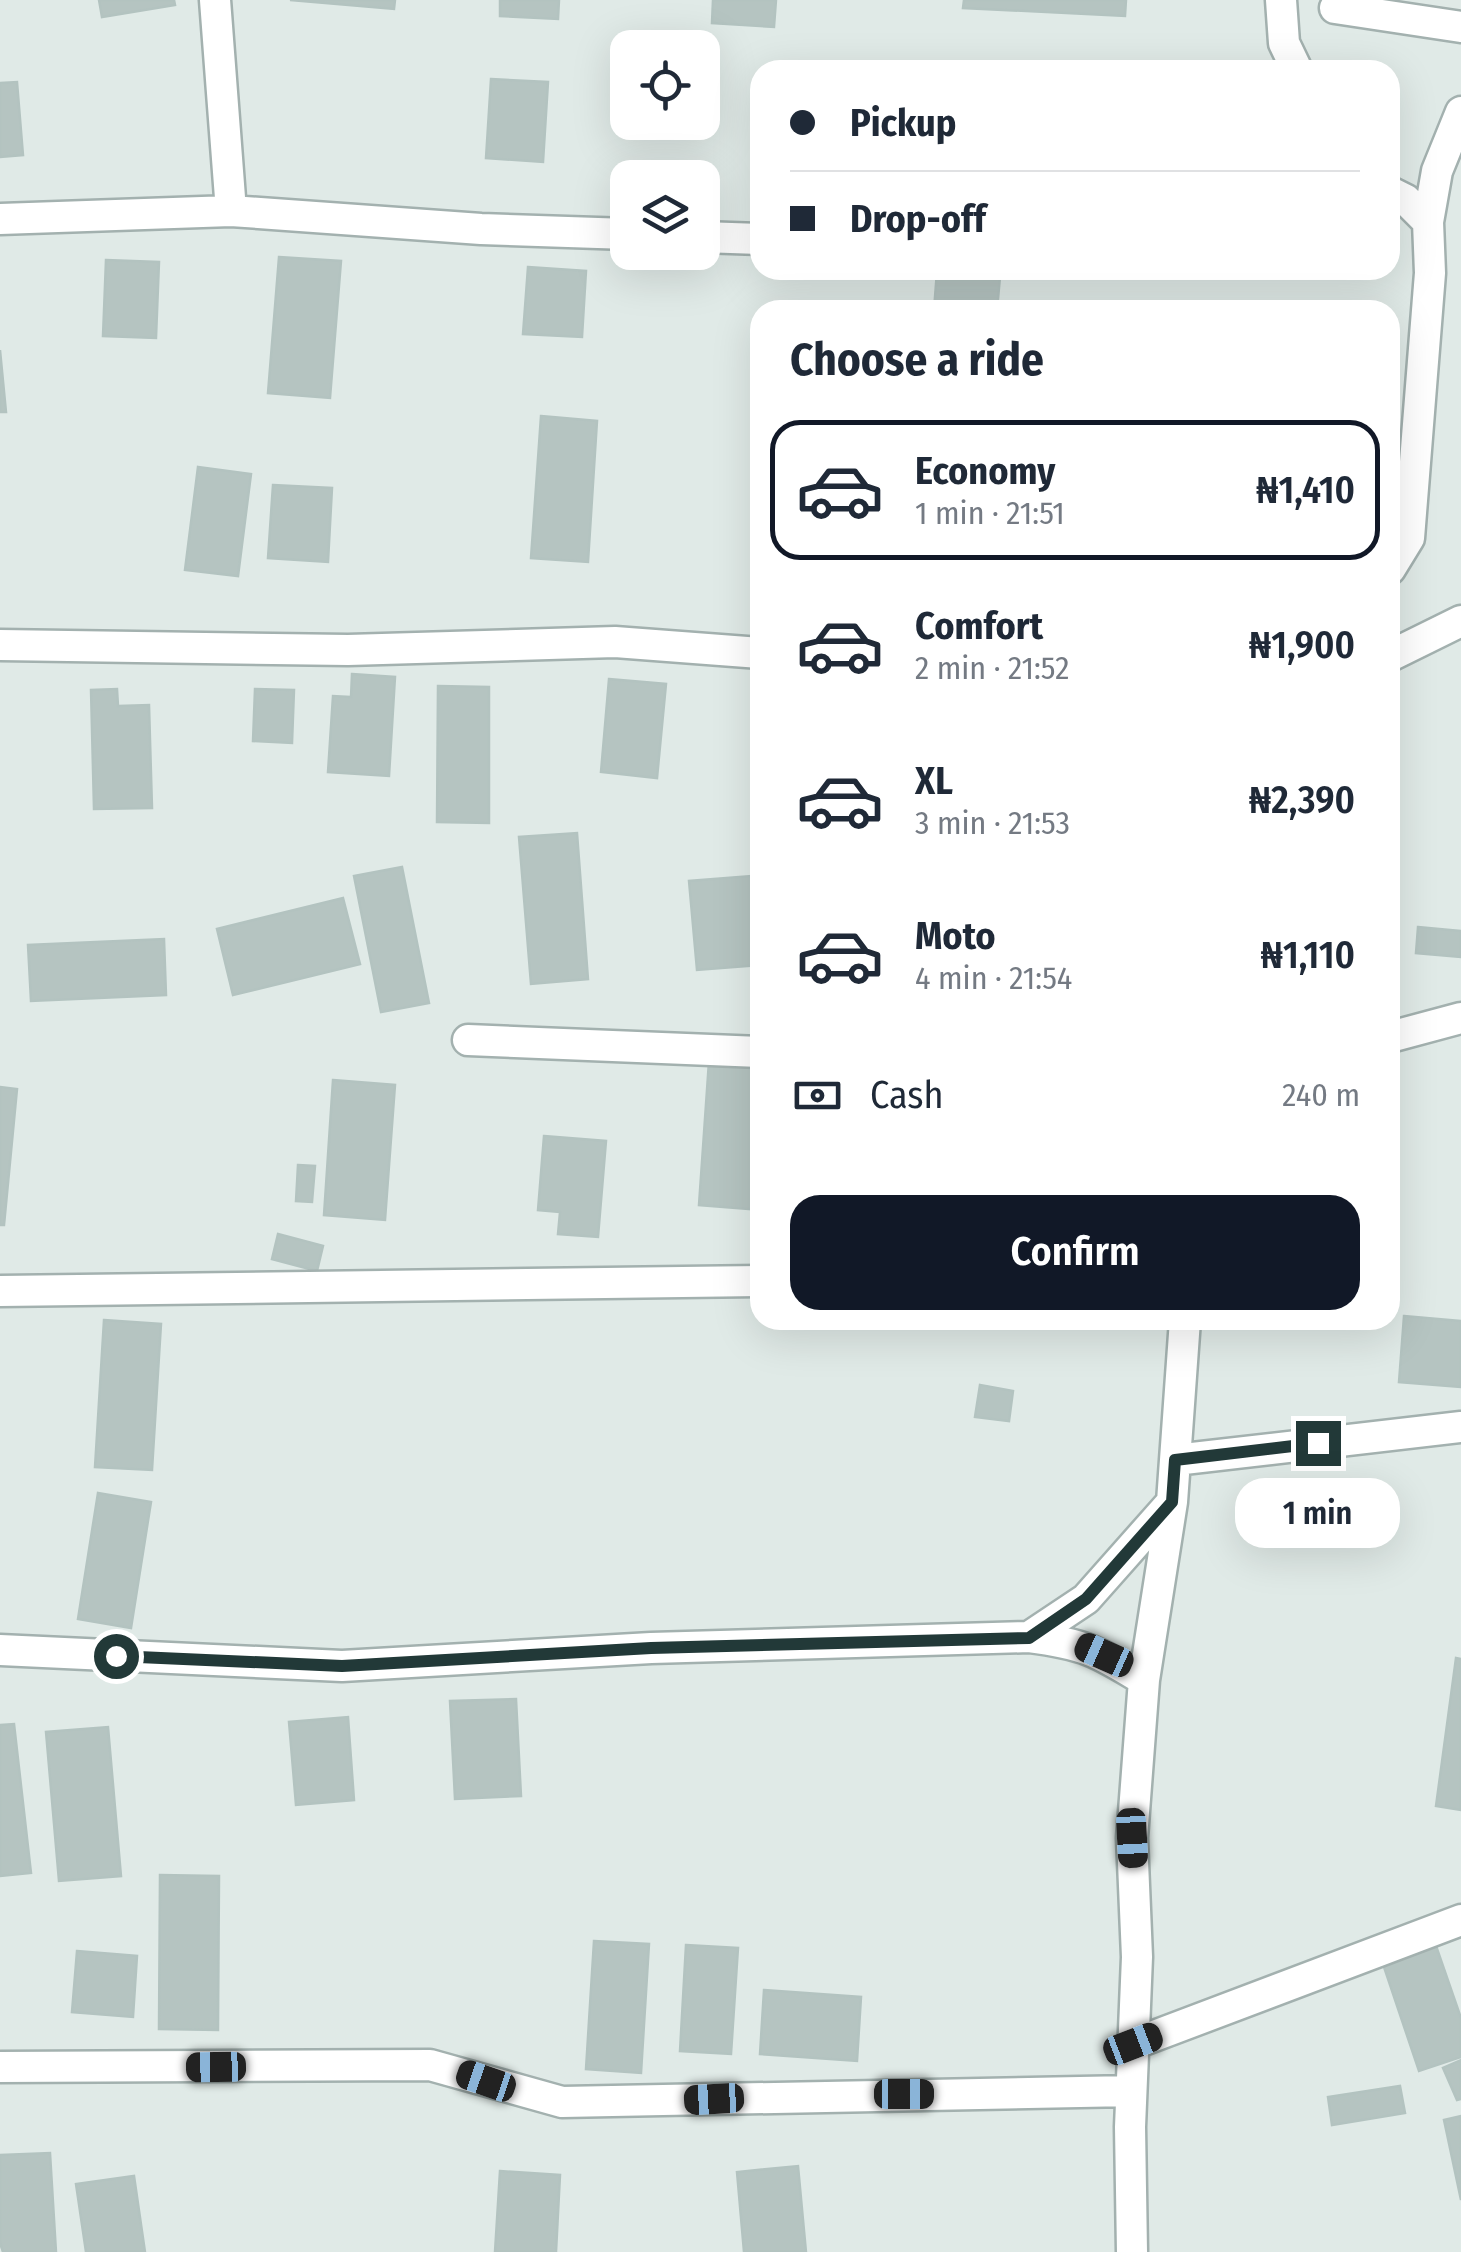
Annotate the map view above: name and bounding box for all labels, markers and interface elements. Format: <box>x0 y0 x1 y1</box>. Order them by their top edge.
map controls <box>610 30 720 270</box>
button: locate <box>610 30 720 140</box>
text: Pickup <box>850 100 956 146</box>
button: layers <box>610 160 720 270</box>
text: Drop-off <box>850 196 986 242</box>
text: Choose a ride <box>790 333 1044 387</box>
icon: car <box>795 445 885 535</box>
text: Economy <box>915 448 1055 494</box>
text: ₦1,410 <box>1256 467 1355 513</box>
text: 1 min · 21:51 <box>915 494 1065 532</box>
icon: car <box>795 600 885 690</box>
text: Comfort <box>915 603 1043 649</box>
text: ₦1,900 <box>1249 622 1355 668</box>
text: 2 min · 21:52 <box>915 649 1069 687</box>
icon: car <box>795 755 885 845</box>
text: XL <box>915 758 953 804</box>
text: ₦2,390 <box>1249 777 1355 823</box>
text: 3 min · 21:53 <box>915 804 1070 842</box>
icon: car <box>795 910 885 1000</box>
text: Moto <box>915 913 996 959</box>
text: ₦1,110 <box>1261 932 1355 978</box>
text: 4 min · 21:54 <box>915 959 1072 997</box>
icon: cash <box>790 1068 845 1123</box>
text: Cash <box>870 1072 944 1118</box>
text: 240 m <box>1282 1076 1360 1114</box>
button: Confirm <box>790 1195 1360 1310</box>
route end <box>1296 1421 1341 1466</box>
callout: 1 min <box>1236 1478 1400 1548</box>
text: 1 min <box>1283 1494 1352 1532</box>
car <box>1070 1629 1138 1681</box>
route start <box>94 1634 139 1679</box>
car <box>1115 1807 1149 1869</box>
car <box>1100 2019 1166 2069</box>
car <box>186 2051 246 2083</box>
car <box>453 2057 519 2105</box>
car <box>874 2079 934 2109</box>
car <box>683 2082 745 2116</box>

